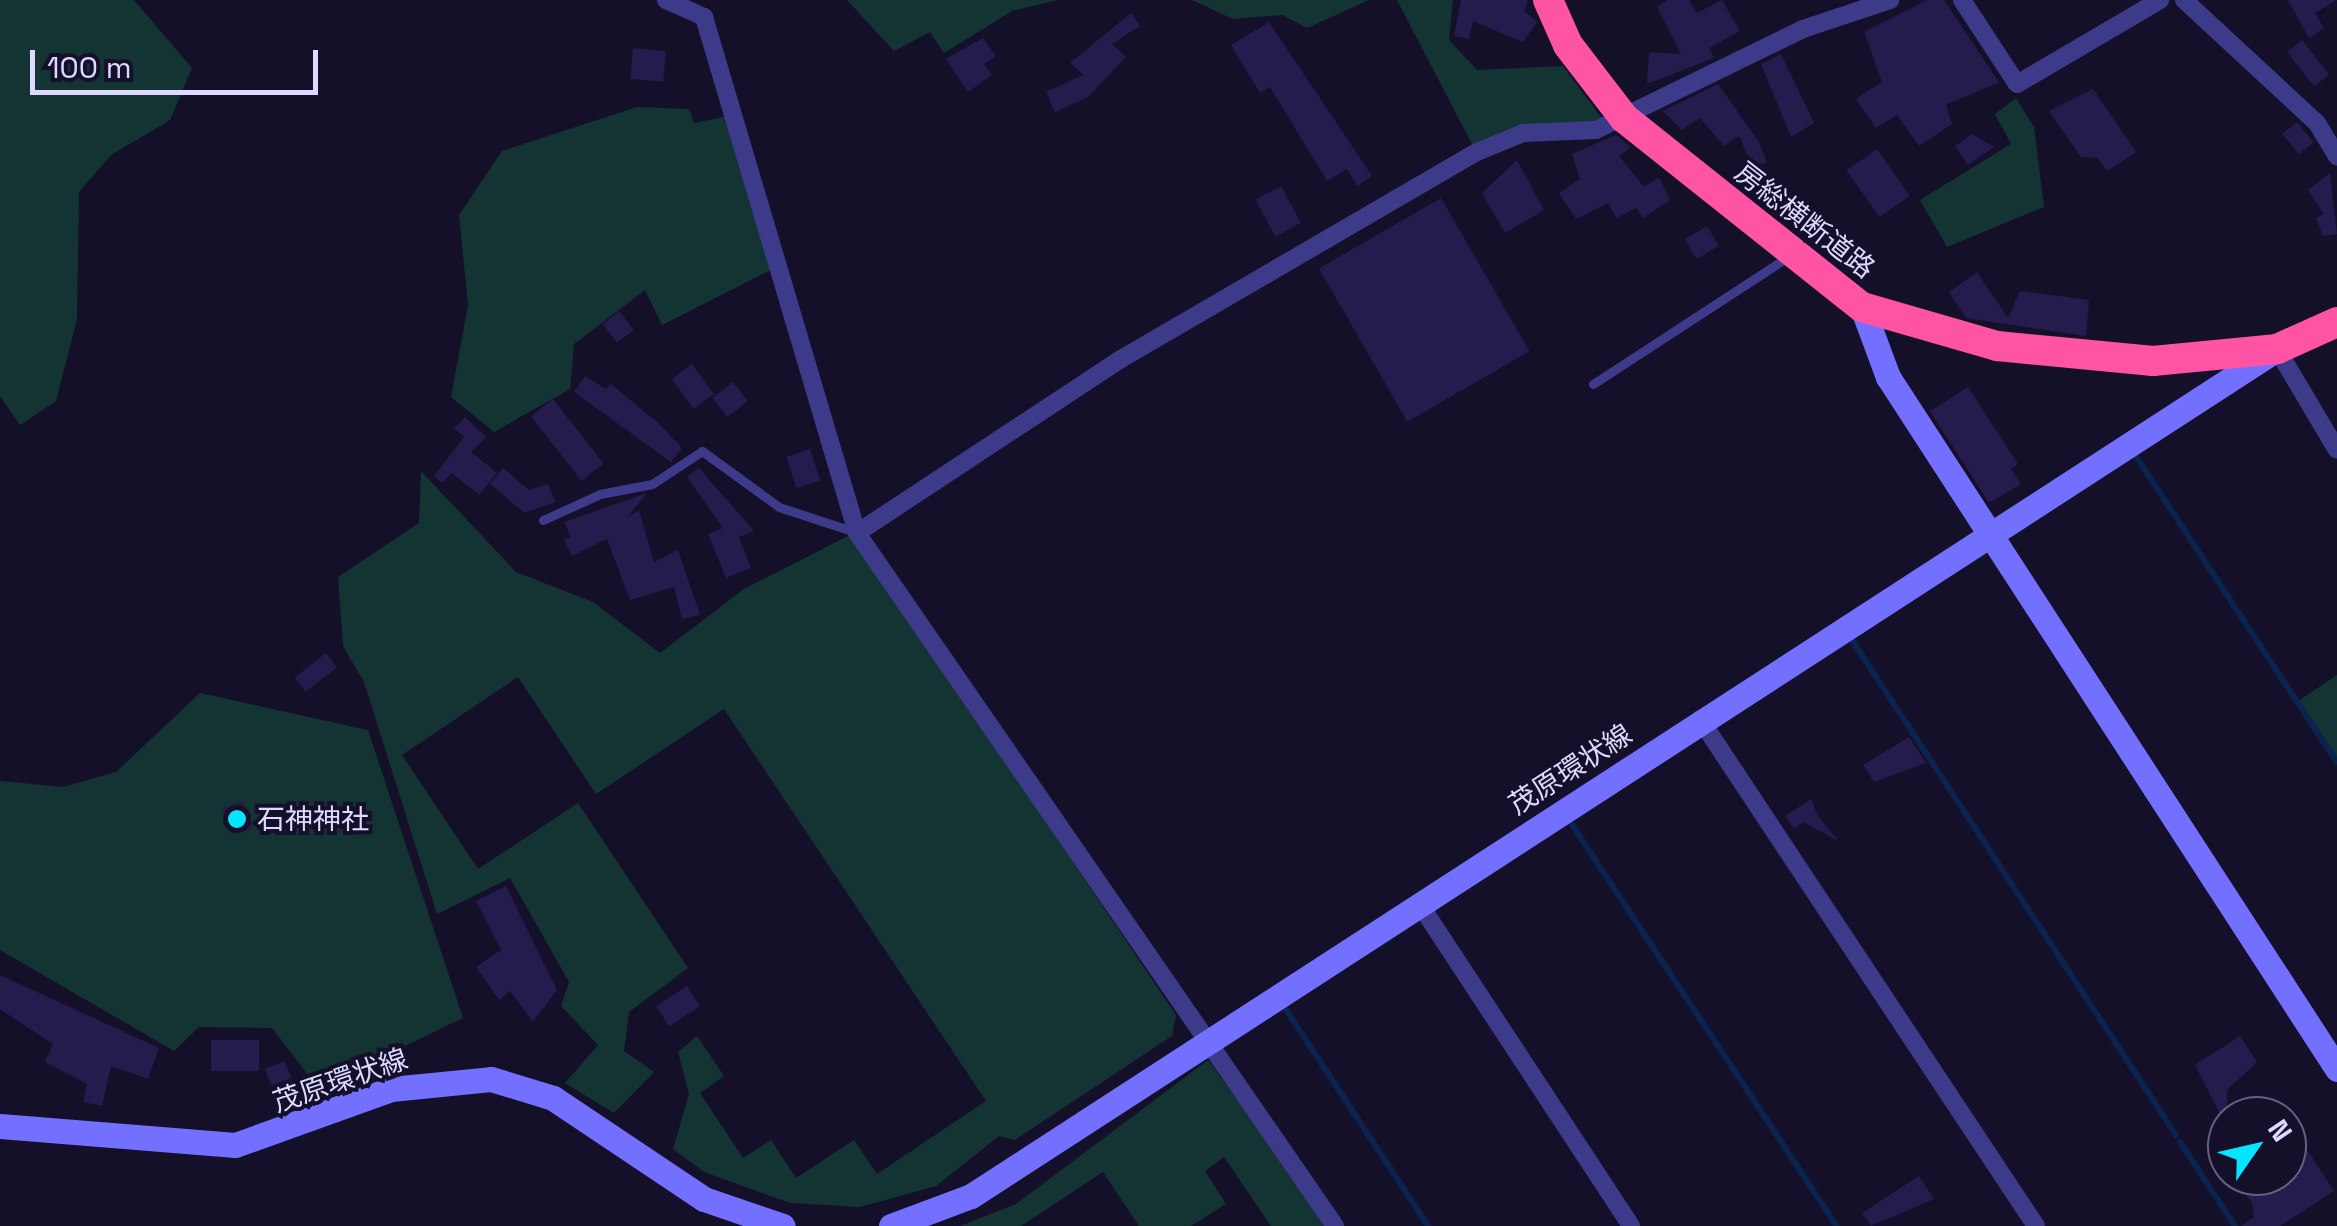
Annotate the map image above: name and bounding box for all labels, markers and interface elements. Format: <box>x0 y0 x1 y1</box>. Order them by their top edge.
scale bar <box>35 30 322 92</box>
text: 100 m <box>47 48 132 87</box>
street label: 房総横断道路 <box>1728 155 1882 285</box>
street label: 茂原環状線 <box>1502 717 1638 821</box>
place label: 石神神社 <box>257 802 369 836</box>
marker: 石神神社 <box>226 808 248 830</box>
street label: 茂原環状線 <box>268 1041 412 1119</box>
north arrow <box>2207 1096 2307 1196</box>
text: N <box>2260 1112 2300 1148</box>

